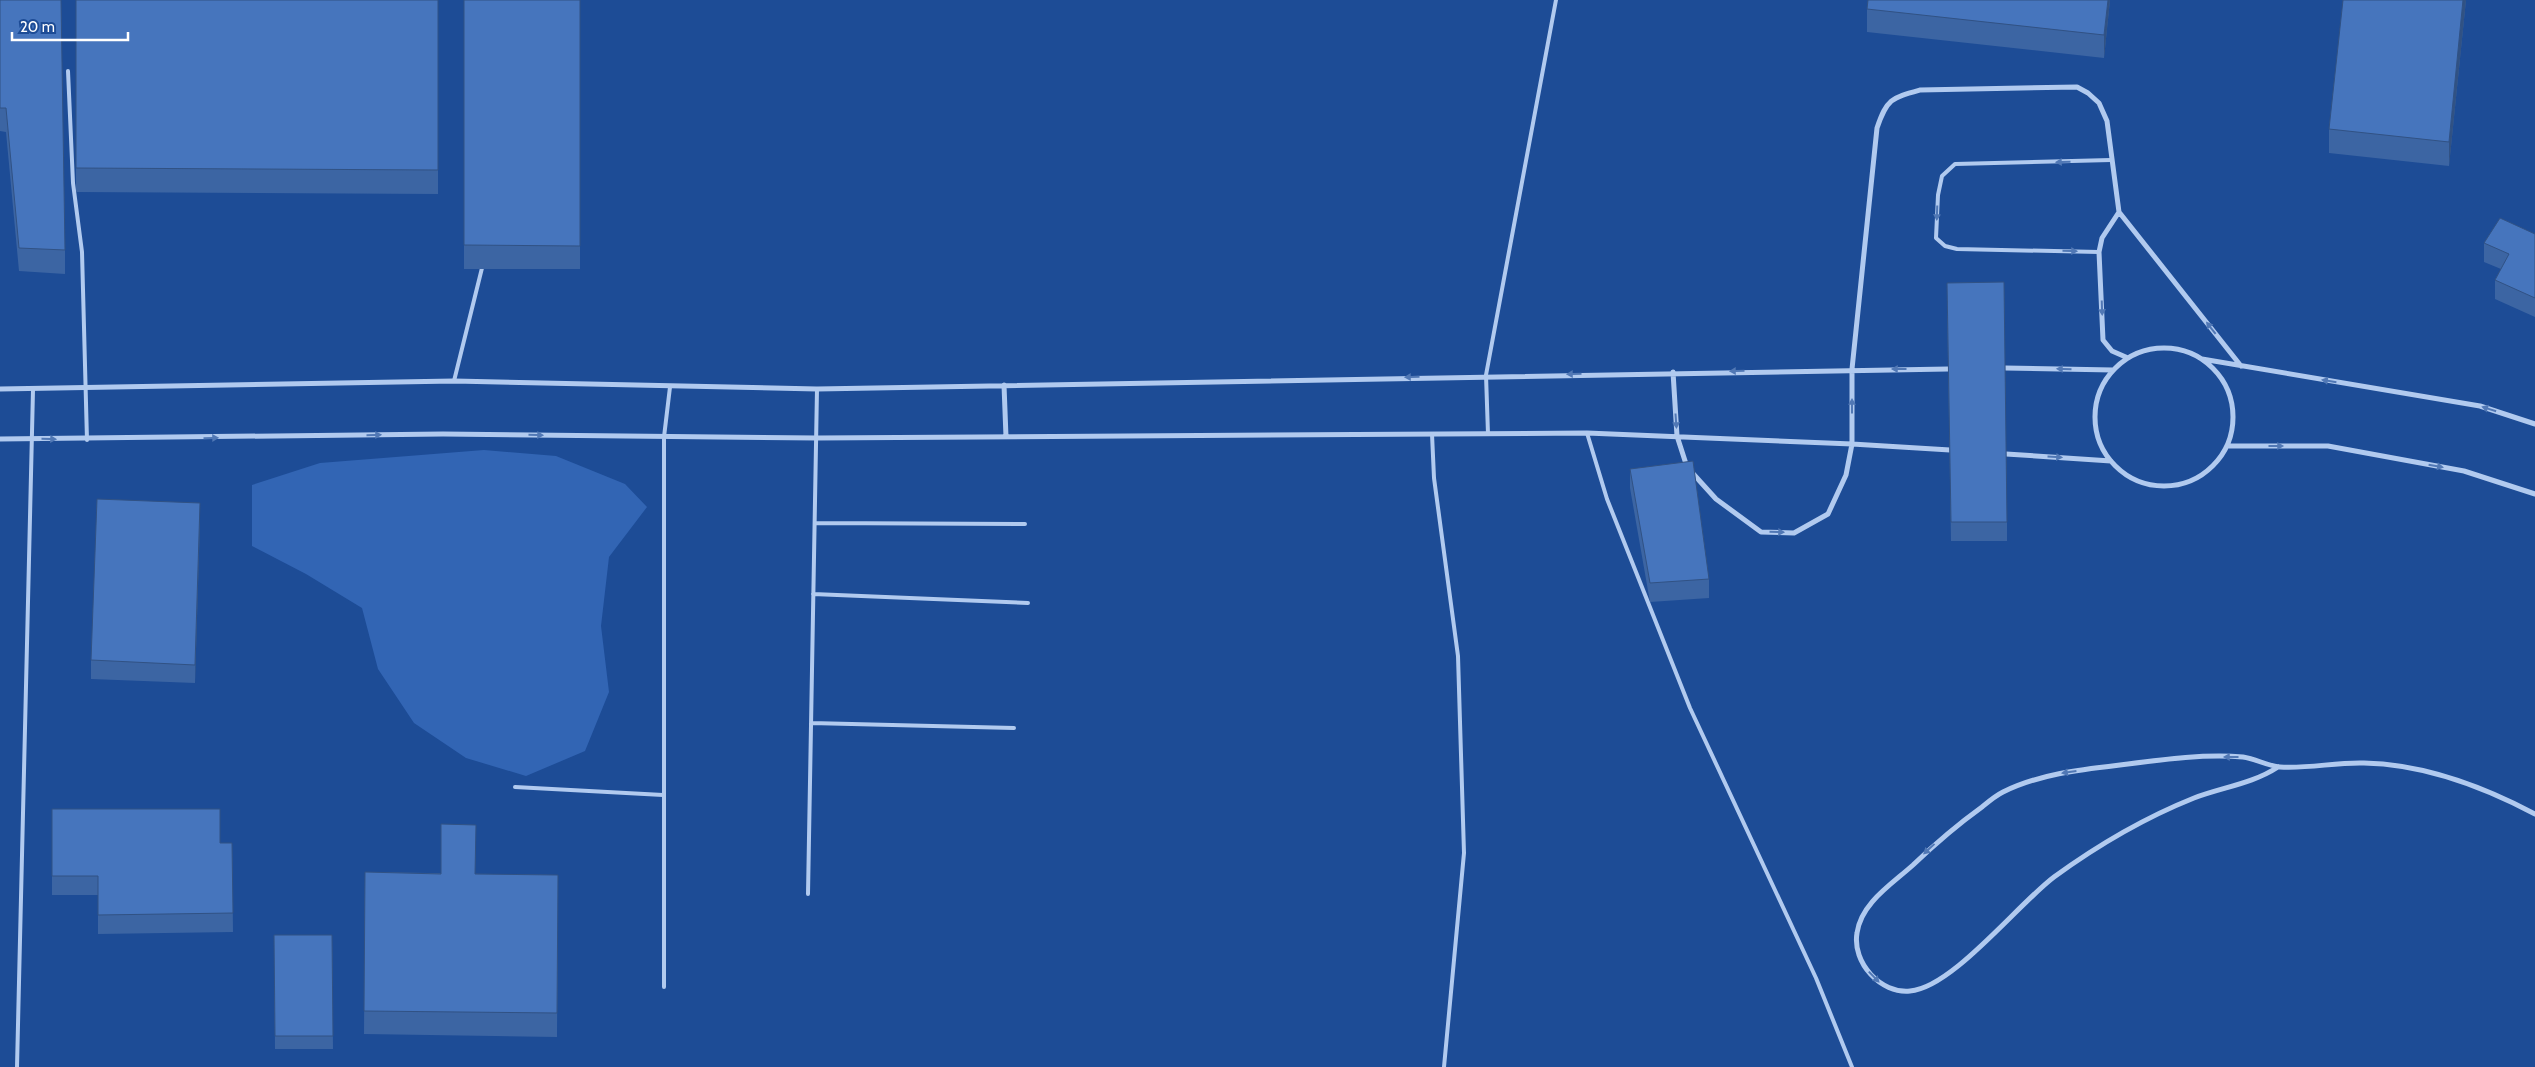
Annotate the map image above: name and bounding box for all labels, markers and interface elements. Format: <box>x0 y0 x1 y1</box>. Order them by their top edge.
scale bar <box>12 10 129 42</box>
text: 20 m <box>20 18 55 36</box>
one-way arrow <box>2054 158 2070 166</box>
one-way arrow <box>1933 205 1941 221</box>
one-way arrow <box>2063 247 2079 255</box>
one-way arrow <box>2098 300 2106 316</box>
one-way arrow <box>2206 322 2217 335</box>
one-way arrow <box>1891 365 1907 373</box>
one-way arrow <box>2056 365 2072 373</box>
one-way arrow <box>1729 367 1745 375</box>
one-way arrow <box>1566 370 1582 378</box>
one-way arrow <box>1404 373 1420 381</box>
one-way arrow <box>2320 376 2336 384</box>
one-way arrow <box>1848 398 1856 414</box>
one-way arrow <box>2481 404 2496 412</box>
one-way arrow <box>1672 413 1680 429</box>
one-way arrow <box>366 431 382 439</box>
one-way arrow <box>528 431 544 439</box>
one-way arrow <box>203 434 219 442</box>
one-way arrow <box>41 435 57 443</box>
one-way arrow <box>2268 442 2284 450</box>
one-way arrow <box>2047 454 2063 462</box>
one-way arrow <box>2429 462 2445 470</box>
one-way arrow <box>1769 529 1785 537</box>
one-way arrow <box>2222 753 2238 761</box>
one-way arrow <box>2061 768 2077 776</box>
one-way arrow <box>1924 843 1936 855</box>
one-way arrow <box>1868 970 1880 982</box>

